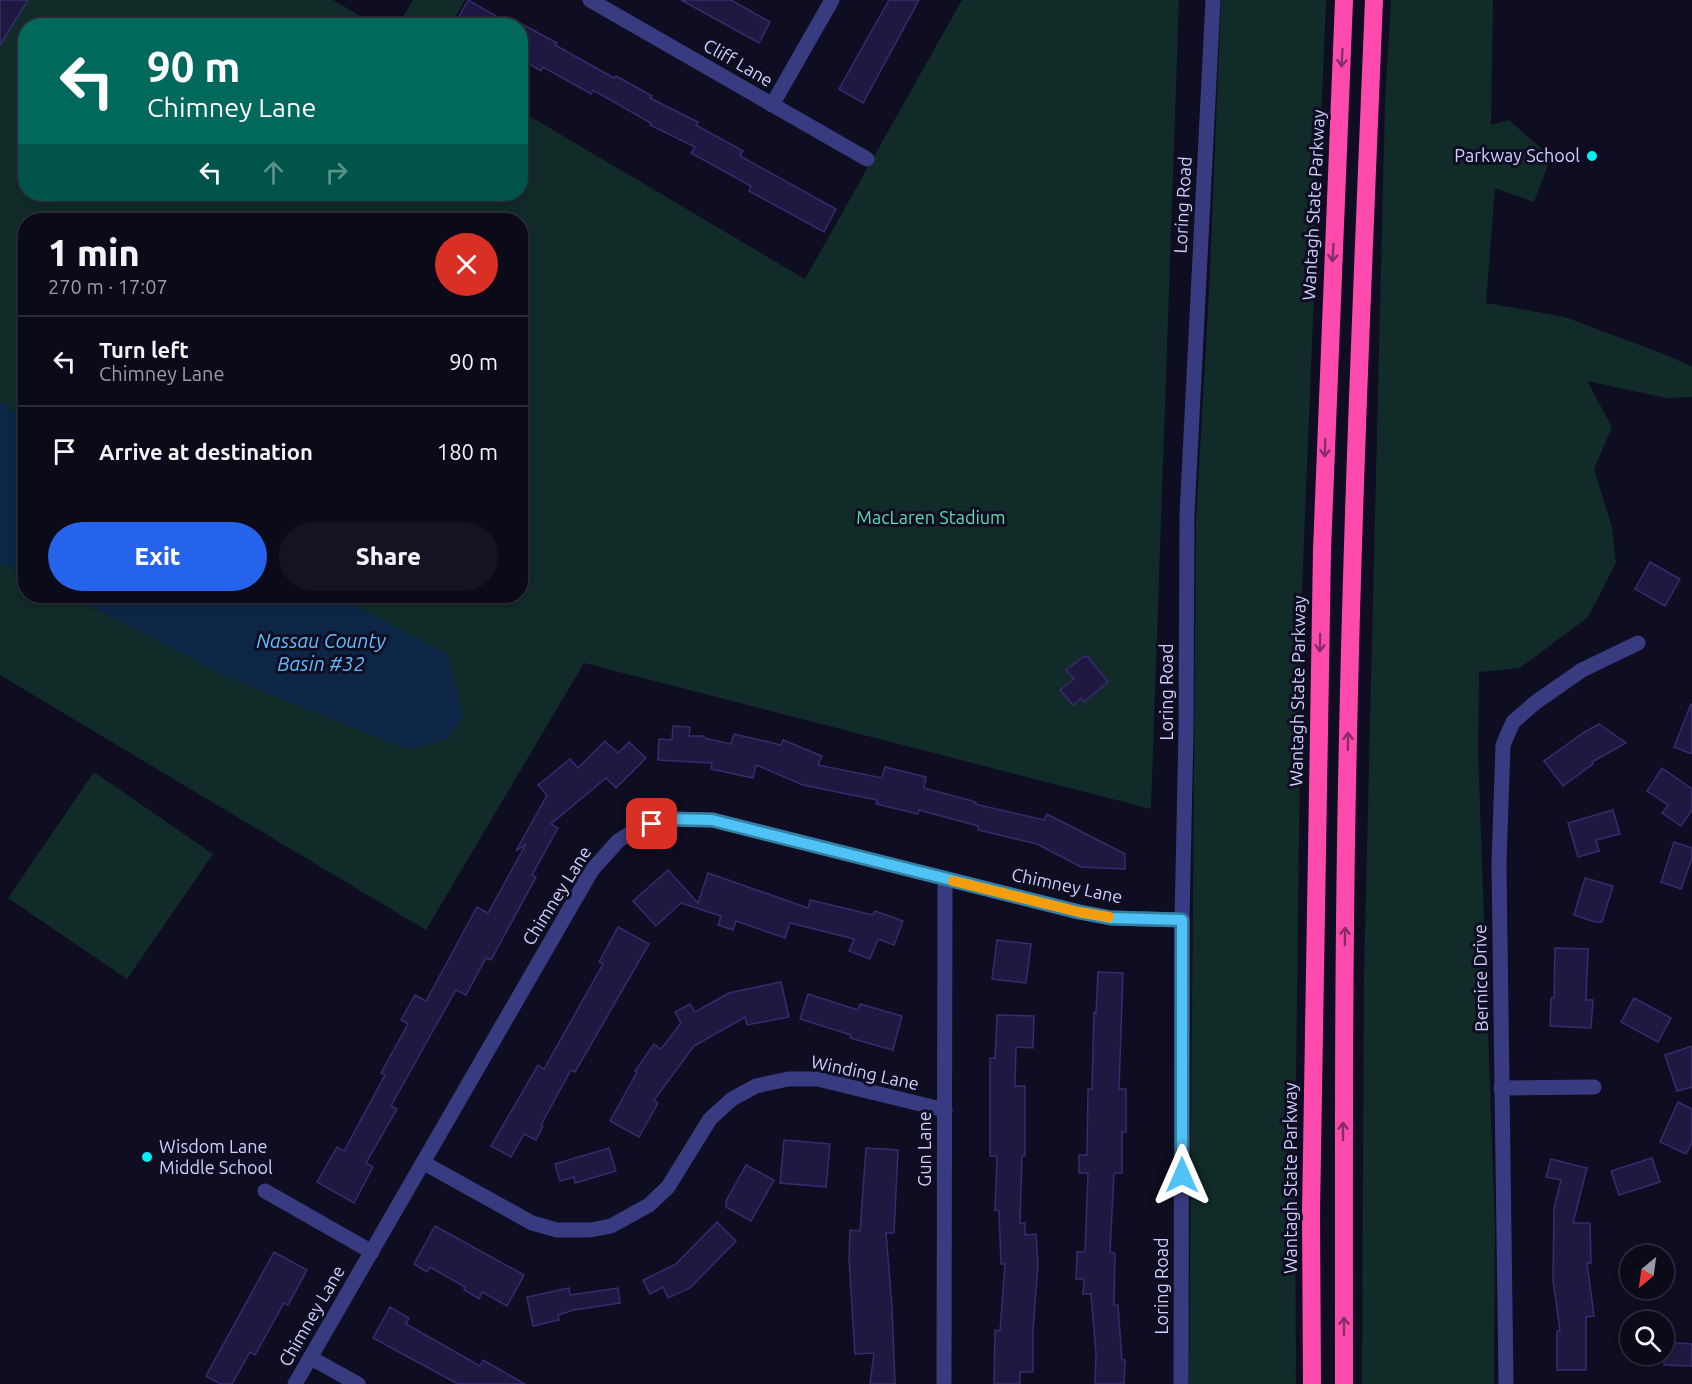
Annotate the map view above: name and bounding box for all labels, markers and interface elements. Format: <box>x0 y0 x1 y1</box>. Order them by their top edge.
street label: Cliff Lane <box>700 34 777 90</box>
icon: left <box>48 42 126 120</box>
text: 90 m <box>147 43 241 90</box>
one-way arrow <box>1336 48 1347 68</box>
text: Chimney Lane <box>147 92 316 122</box>
street label: Wantagh State Parkway <box>1298 109 1328 301</box>
place label: Parkway School <box>1454 145 1580 165</box>
marker: Parkway School <box>1585 149 1599 163</box>
icon: left <box>194 156 227 189</box>
icon: ahead <box>257 156 290 189</box>
icon: right <box>320 156 353 189</box>
street label: Loring Road <box>1169 156 1195 254</box>
text: 1 min <box>48 232 140 273</box>
button: close <box>435 233 498 296</box>
one-way arrow <box>1327 243 1339 263</box>
text: 270 m · 17:07 <box>48 275 168 298</box>
text: Turn left <box>99 337 189 362</box>
icon: left <box>48 345 81 378</box>
text: 90 m <box>449 349 498 374</box>
text: Chimney Lane <box>99 362 224 385</box>
icon: arrive <box>48 435 81 468</box>
one-way arrow <box>1319 438 1331 458</box>
text: Arrive at destination <box>99 439 313 464</box>
text: 180 m <box>437 439 498 464</box>
park label: MacLaren Stadium <box>856 507 1006 527</box>
button: Exit <box>48 522 267 591</box>
button: Share <box>279 522 498 591</box>
street label: Wantagh State Parkway <box>1285 595 1309 787</box>
water label: Nassau County Basin #32 <box>256 629 386 675</box>
one-way arrow <box>1314 633 1326 653</box>
street label: Loring Road <box>1156 643 1176 741</box>
one-way arrow <box>1342 731 1354 751</box>
pin <box>626 798 677 849</box>
icon: arrive <box>635 807 668 840</box>
street label: Chimney Lane <box>518 842 595 949</box>
street label: Chimney Lane <box>1010 864 1124 907</box>
street label: Bernice Drive <box>1469 924 1491 1032</box>
one-way arrow <box>1339 926 1351 946</box>
street label: Winding Lane <box>809 1051 921 1093</box>
street label: Wantagh State Parkway <box>1280 1082 1300 1274</box>
street label: Gun Lane <box>914 1111 934 1187</box>
one-way arrow <box>1337 1121 1349 1141</box>
place label: Wisdom Lane Middle School <box>159 1136 273 1177</box>
position arrow <box>1150 1143 1214 1207</box>
marker: Wisdom Lane Middle School <box>140 1150 154 1164</box>
street label: Loring Road <box>1151 1237 1171 1335</box>
north arrow <box>1620 1245 1674 1299</box>
map controls <box>1620 1245 1674 1365</box>
street label: Chimney Lane <box>274 1262 348 1369</box>
button: search <box>1620 1311 1674 1365</box>
one-way arrow <box>1338 1316 1350 1336</box>

